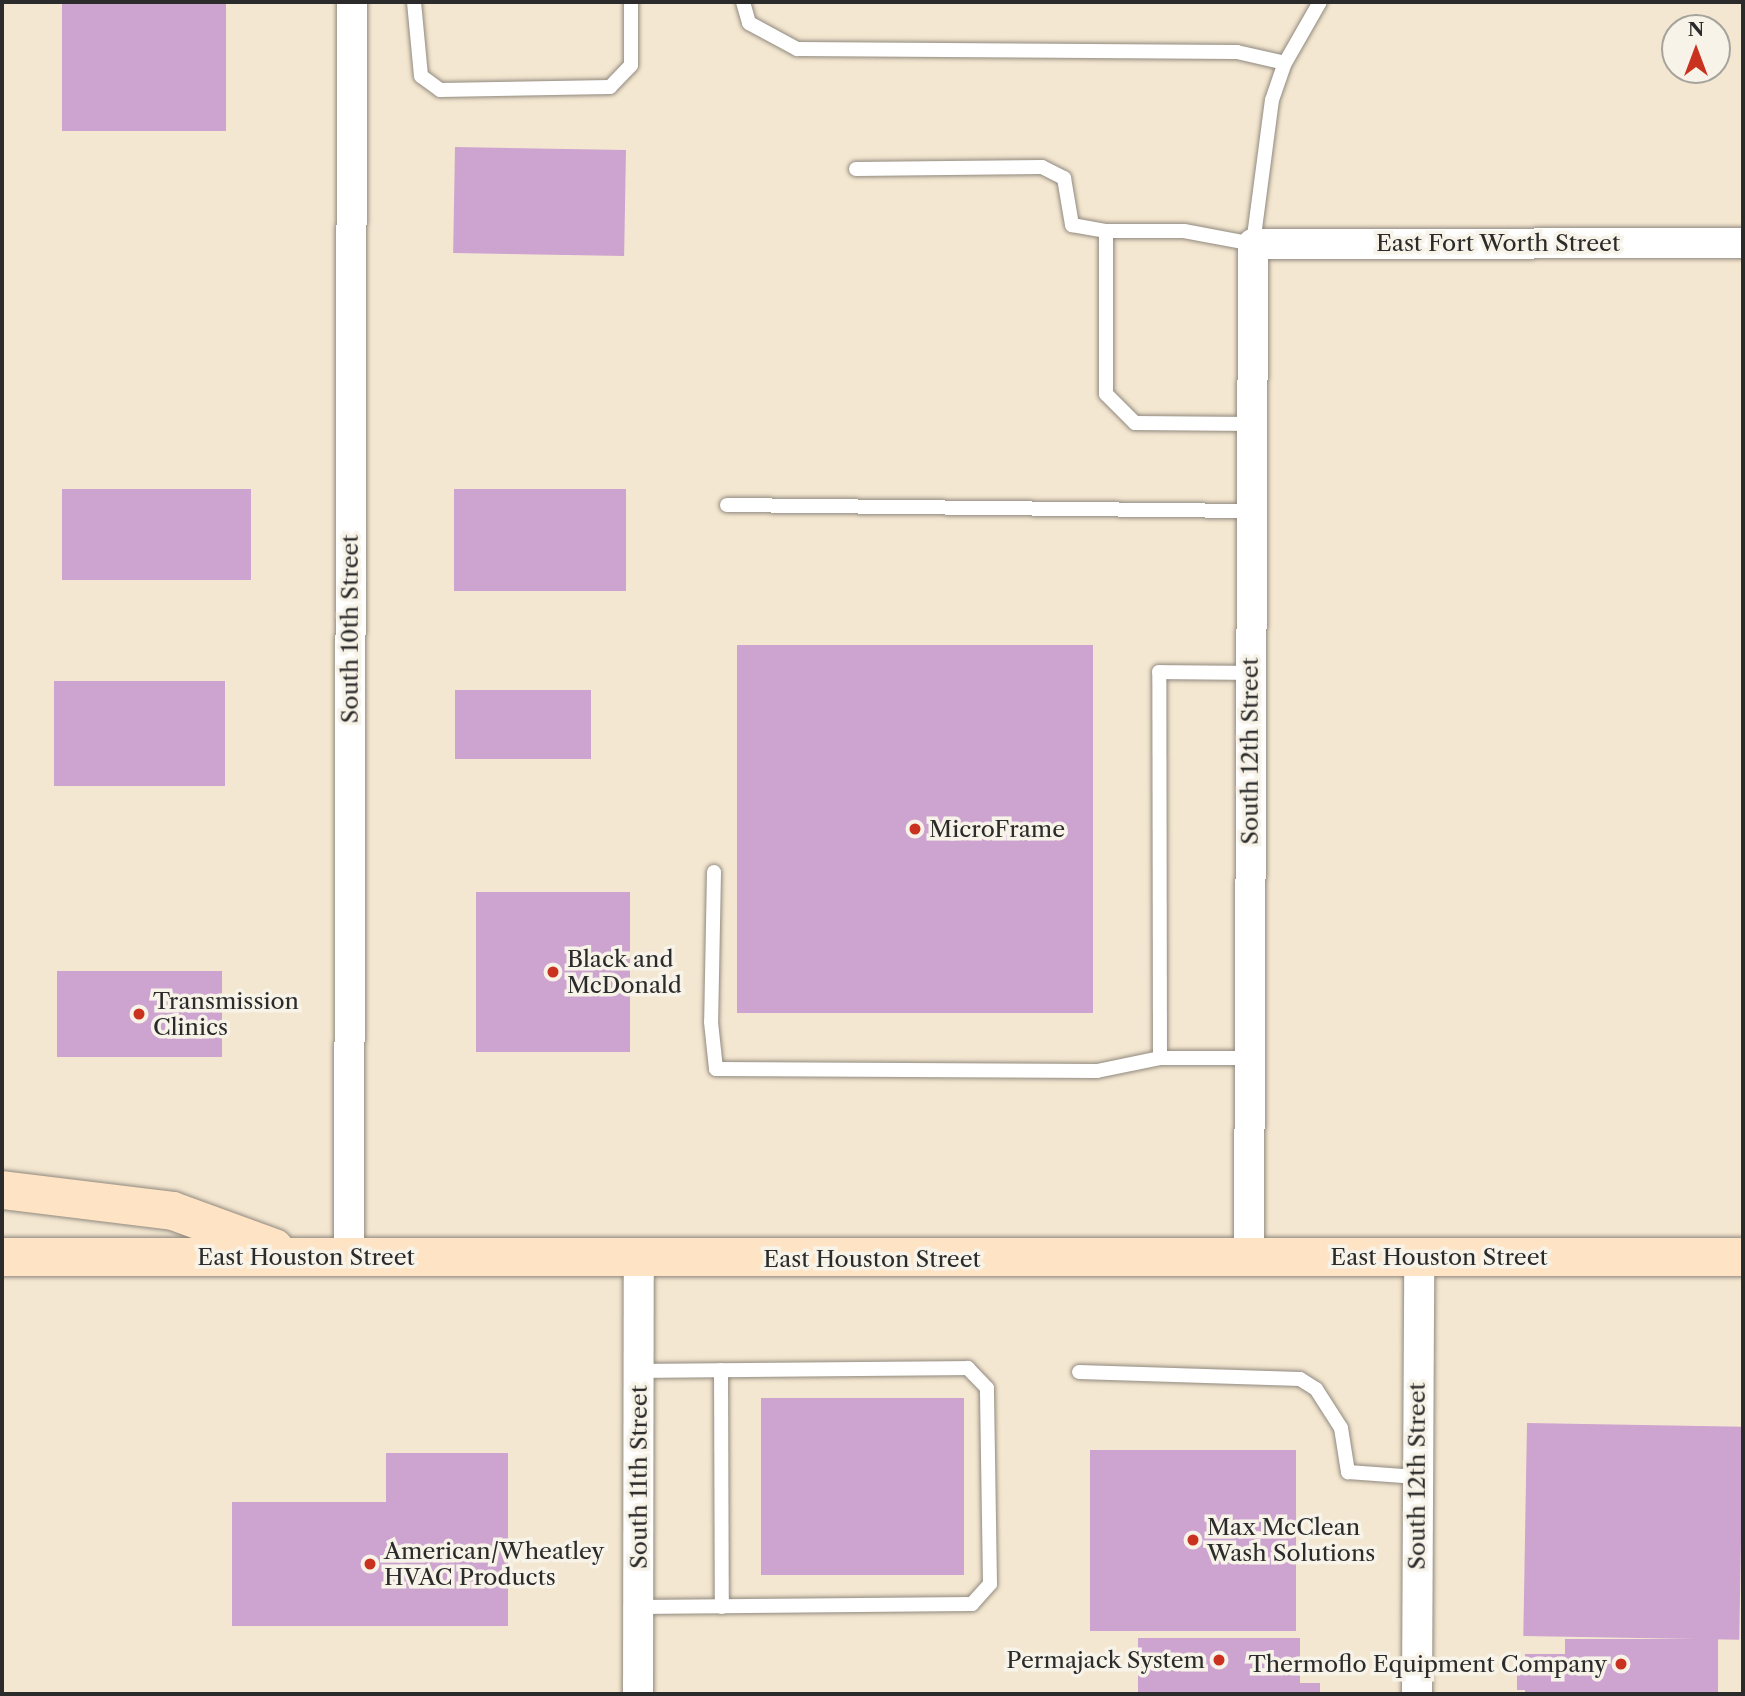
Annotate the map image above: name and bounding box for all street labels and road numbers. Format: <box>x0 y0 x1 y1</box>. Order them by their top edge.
street label: East Fort Worth Street <box>1375 229 1621 257</box>
street label: South 10th Street <box>336 535 364 723</box>
street label: South 12th Street <box>1236 657 1264 845</box>
street label: East Houston Street <box>197 1243 415 1271</box>
street label: East Houston Street <box>1330 1243 1548 1271</box>
street label: East Houston Street <box>763 1245 981 1273</box>
street label: South 12th Street <box>1403 1382 1431 1570</box>
street label: South 11th Street <box>625 1385 653 1569</box>

